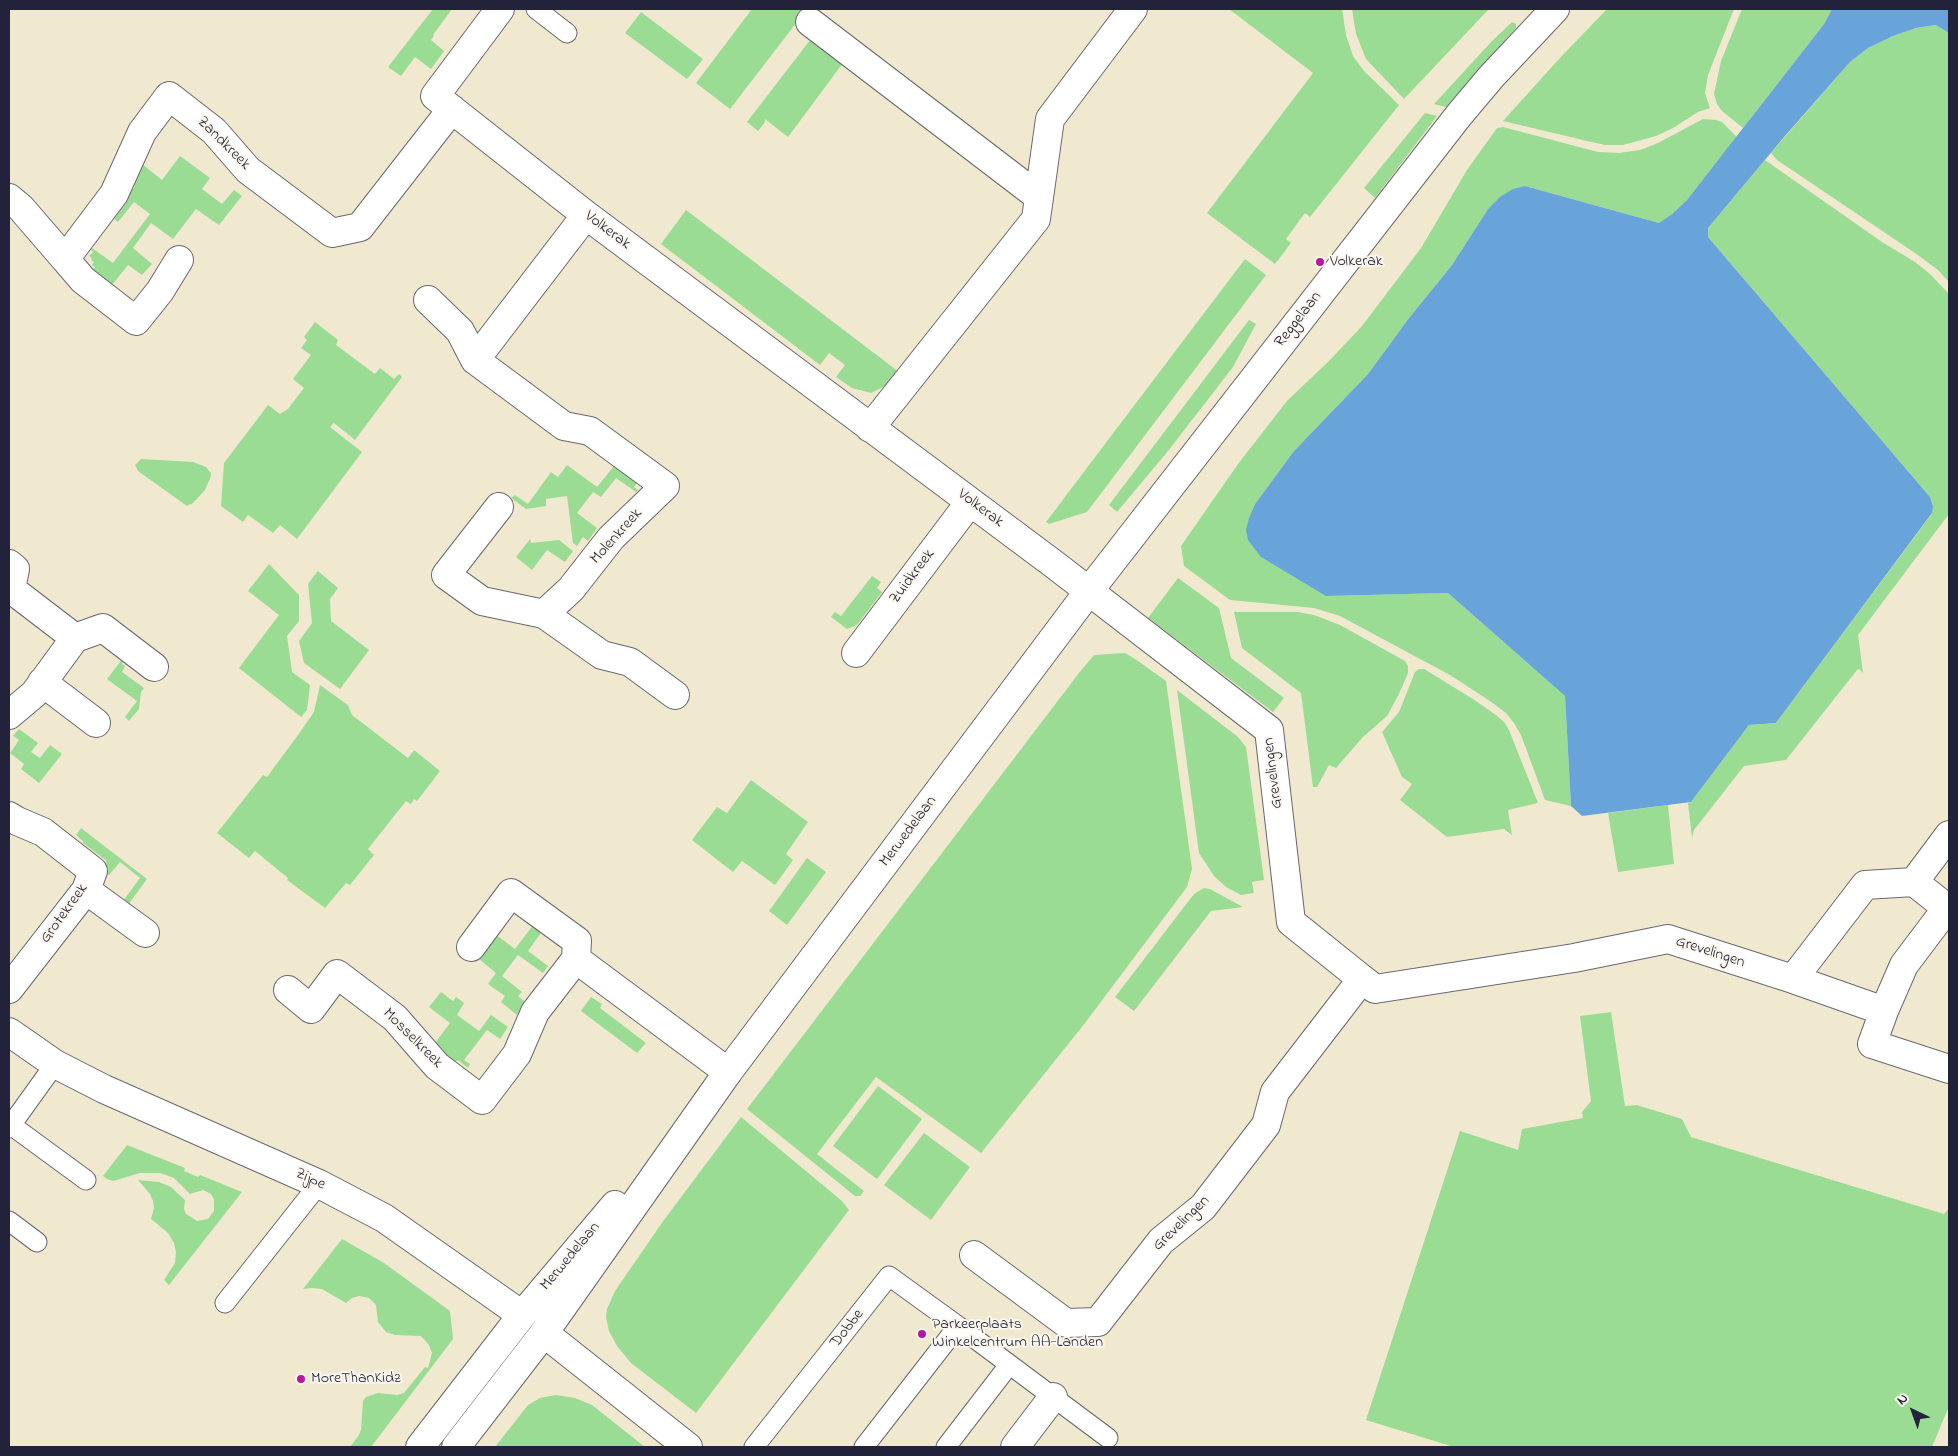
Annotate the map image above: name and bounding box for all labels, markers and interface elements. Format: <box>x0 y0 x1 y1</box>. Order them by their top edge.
street label: Zandkreek <box>192 113 254 175</box>
street label: Volkerak <box>580 207 634 255</box>
place label: Volkerak <box>1330 252 1383 272</box>
marker: Volkerak <box>1314 256 1326 268</box>
street label: Reggelaan <box>1271 288 1327 352</box>
street label: Volkerak <box>953 485 1007 533</box>
street label: Molenkreek <box>587 505 647 569</box>
street label: Zuidkreek <box>886 546 940 608</box>
street label: Grevelingen <box>1260 736 1288 810</box>
street label: Merwedelaan <box>876 793 942 871</box>
street label: Grotekreek <box>37 880 93 948</box>
street label: Grevelingen <box>1673 933 1747 973</box>
street label: Mosselkreek <box>378 1005 446 1073</box>
street label: Zijpe <box>292 1165 328 1195</box>
street label: Grevelingen <box>1150 1192 1214 1256</box>
street label: Merwedelaan <box>537 1219 605 1295</box>
street label: Dobbe <box>827 1306 869 1352</box>
place label: Parkeerplaats Winkelcentrum AA-Landen <box>932 1315 1103 1353</box>
marker: Parkeerplaats Winkelcentrum AA-Landen <box>916 1328 928 1340</box>
place label: MoreThanKidz <box>311 1369 401 1389</box>
marker: MoreThanKidz <box>295 1373 307 1385</box>
north arrow <box>1888 1386 1938 1436</box>
text: N <box>1892 1389 1913 1410</box>

